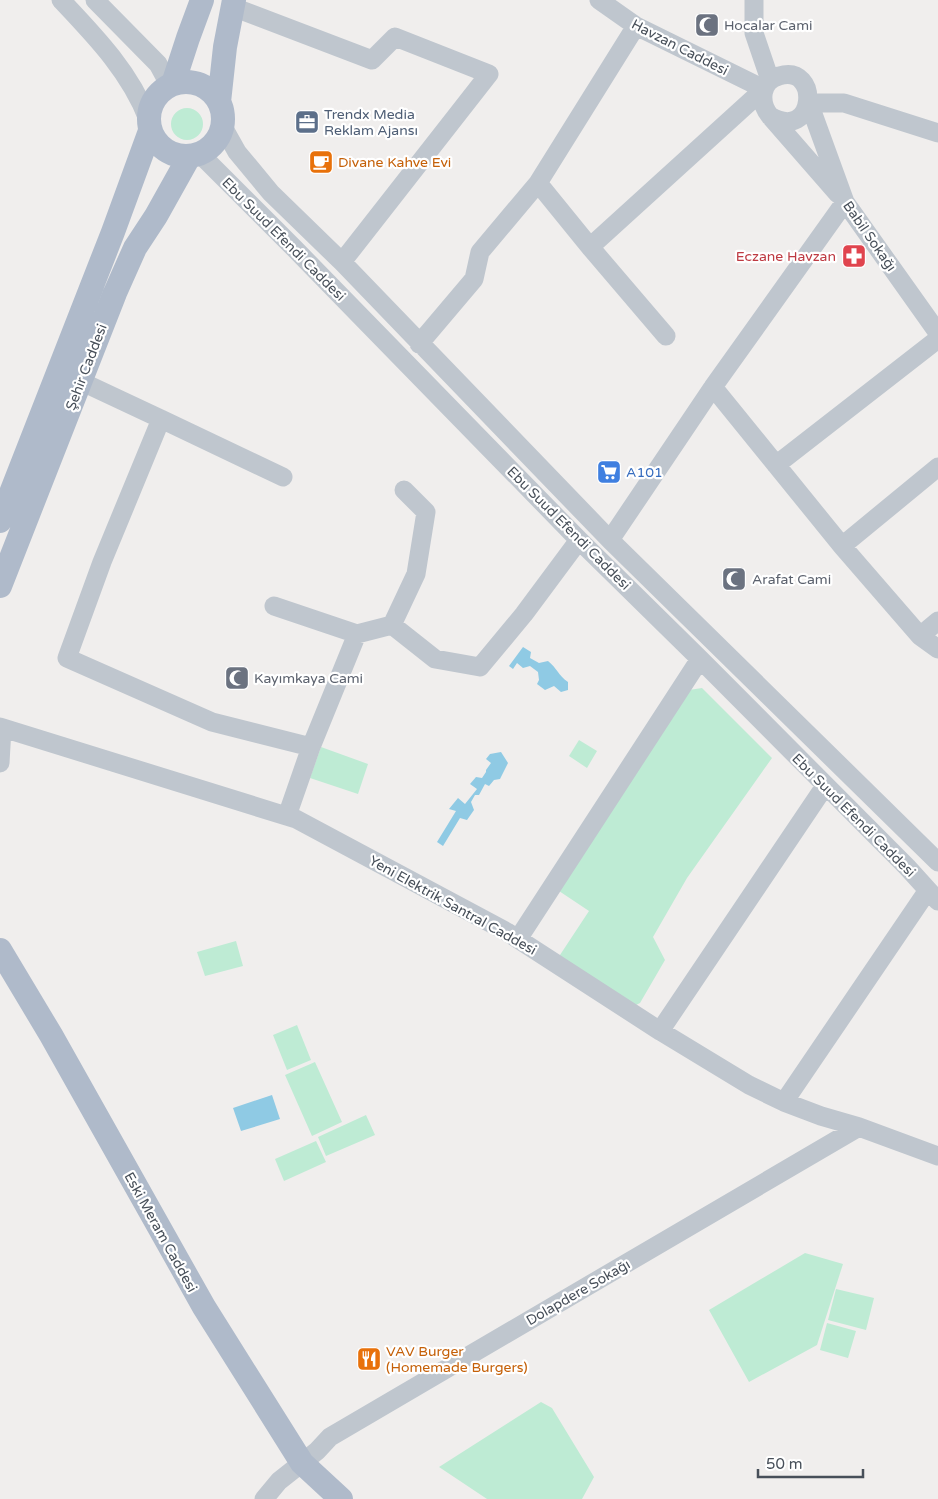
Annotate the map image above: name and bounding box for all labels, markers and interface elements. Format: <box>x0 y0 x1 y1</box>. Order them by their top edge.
mosque icon: Hocalar Cami <box>694 12 720 38</box>
street label: Havzan Caddesi <box>629 16 731 79</box>
place label: Hocalar Cami <box>724 17 813 34</box>
place label: Trendx Media Reklam Ajansı <box>324 106 418 139</box>
office icon: Trendx Media Reklam Ajansı <box>294 109 320 135</box>
cafe icon: Divane Kahve Evi <box>308 149 334 175</box>
place label: Divane Kahve Evi <box>338 154 451 171</box>
street label: Ebu Suud Efendi Caddesi <box>218 174 349 305</box>
street label: Babil Sokağı <box>839 198 900 275</box>
pharmacy icon: Eczane Havzan <box>841 243 867 269</box>
place label: Eczane Havzan <box>736 248 836 265</box>
street label: Şehir Caddesi <box>62 322 111 413</box>
supermarket icon: A101 <box>596 459 622 485</box>
street label: Ebu Suud Efendi Caddesi <box>503 463 634 594</box>
place label: A101 <box>626 464 663 481</box>
mosque icon: Arafat Cami <box>721 566 747 592</box>
place label: Arafat Cami <box>752 571 831 588</box>
mosque icon: Kayımkaya Cami <box>224 665 250 691</box>
place label: Kayımkaya Cami <box>254 670 363 687</box>
street label: Ebu Suud Efendi Caddesi <box>788 750 919 881</box>
street label: Yeni Elektrik Santral Caddesi <box>366 852 539 959</box>
street label: Eski Meram Caddesi <box>120 1169 201 1295</box>
street label: Dolapdere Sokağı <box>523 1256 633 1329</box>
place label: VAV Burger (Homemade Burgers) <box>386 1343 528 1376</box>
restaurant icon: VAV Burger (Homemade Burgers) <box>356 1346 382 1372</box>
scale bar <box>758 1446 863 1478</box>
text: 50 m <box>766 1455 803 1473</box>

